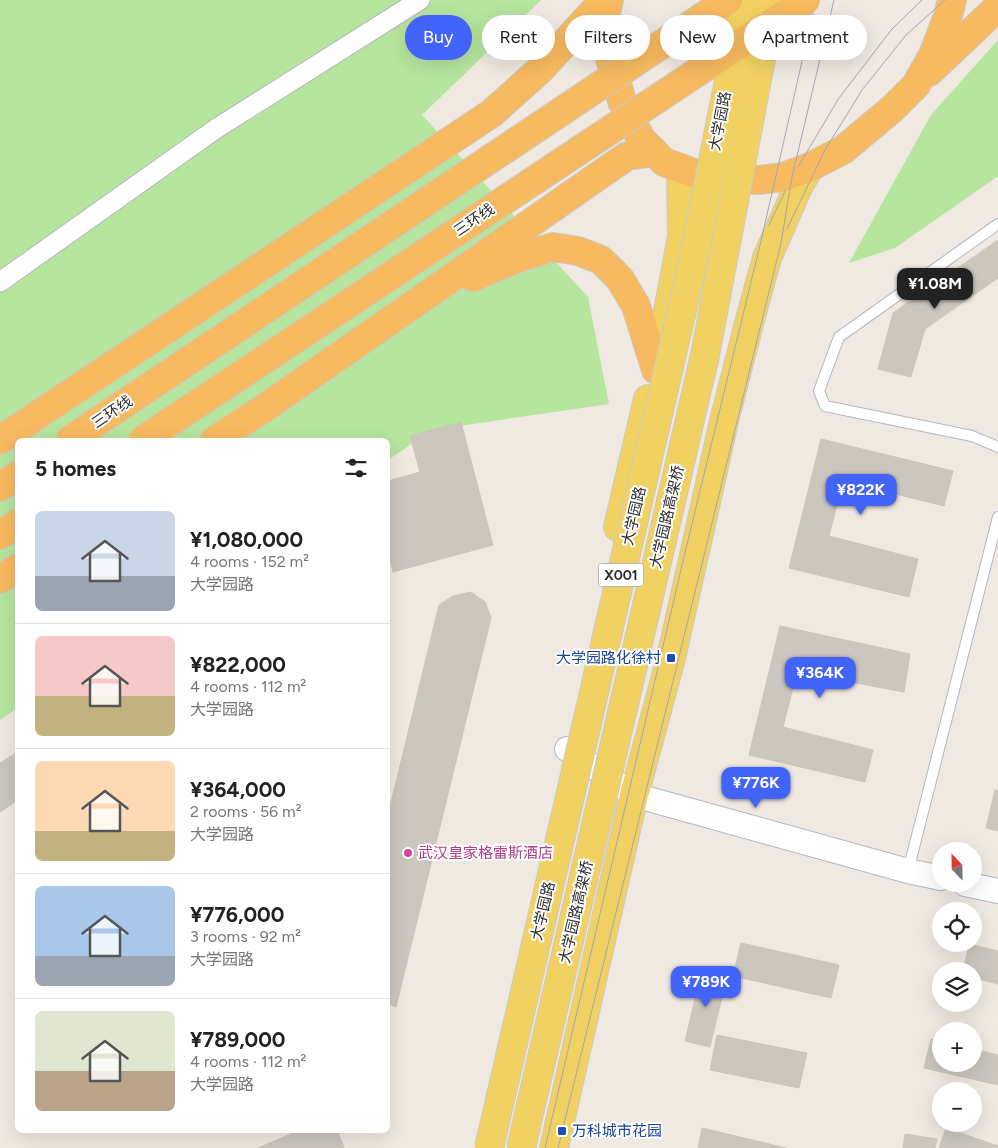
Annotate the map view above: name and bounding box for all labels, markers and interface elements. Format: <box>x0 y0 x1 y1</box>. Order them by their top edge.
chip: Buy <box>405 15 472 60</box>
chip: Rent <box>482 15 555 60</box>
chip: Filters <box>565 15 650 60</box>
chip: New <box>660 15 734 60</box>
chip: Apartment <box>744 15 867 60</box>
street label: 大学园路 <box>705 90 735 152</box>
street label: 三环线 <box>450 200 498 240</box>
pin: ¥1.08M <box>894 268 976 310</box>
text: ¥1.08M <box>908 274 962 293</box>
street label: 三环线 <box>88 392 136 432</box>
icon: filters <box>342 454 370 482</box>
text: 5 homes <box>35 456 116 481</box>
street label: 大学园路高架桥 <box>646 464 688 570</box>
pin: ¥822K <box>826 474 896 516</box>
text: ¥822K <box>837 480 885 499</box>
street label: 大学园路 <box>618 485 650 547</box>
text: ¥1,080,000 <box>190 527 303 552</box>
icon: home <box>75 531 135 591</box>
text: 4 rooms · 152 m² <box>190 552 309 571</box>
road number: X001 <box>598 564 644 586</box>
text: 大学园路 <box>190 575 254 594</box>
place label: 大学园路化徐村 <box>556 649 661 667</box>
text: ¥822,000 <box>190 652 286 677</box>
marker: 大学园路化徐村 <box>665 652 677 664</box>
icon: home <box>75 656 135 716</box>
pin: ¥364K <box>785 656 855 699</box>
text: ¥364K <box>796 663 844 682</box>
text: 4 rooms · 112 m² <box>190 677 306 696</box>
text: 大学园路 <box>190 700 254 719</box>
pin: ¥776K <box>721 766 791 809</box>
text: ¥776K <box>732 773 780 792</box>
text: ¥364,000 <box>190 777 286 802</box>
icon: home <box>75 781 135 841</box>
text: 2 rooms · 56 m² <box>190 802 302 821</box>
text: 大学园路 <box>190 825 254 844</box>
north arrow <box>932 842 982 892</box>
map controls <box>932 842 982 1132</box>
place label: 武汉皇家格雷斯酒店 <box>418 844 553 862</box>
marker: 武汉皇家格雷斯酒店 <box>402 847 414 859</box>
street label: 大学园路高架桥 <box>555 859 597 965</box>
street label: 大学园路 <box>527 880 559 942</box>
text: ¥776,000 <box>190 902 284 927</box>
button: locate <box>932 902 982 952</box>
icon: home <box>75 906 135 966</box>
text: 3 rooms · 92 m² <box>190 927 301 946</box>
text: 大学园路 <box>190 950 254 969</box>
button: layers <box>932 962 982 1012</box>
pin: ¥789K <box>671 966 741 1008</box>
text: ¥789K <box>682 972 730 991</box>
button: + <box>932 1022 982 1072</box>
text: ¥789,000 <box>190 1027 285 1052</box>
icon: home <box>75 1031 135 1091</box>
text: 4 rooms · 112 m² <box>190 1052 306 1071</box>
text: 大学园路 <box>190 1075 254 1094</box>
button: − <box>932 1082 982 1132</box>
place label: 万科城市花园 <box>572 1122 662 1140</box>
marker: 万科城市花园 <box>556 1125 568 1137</box>

